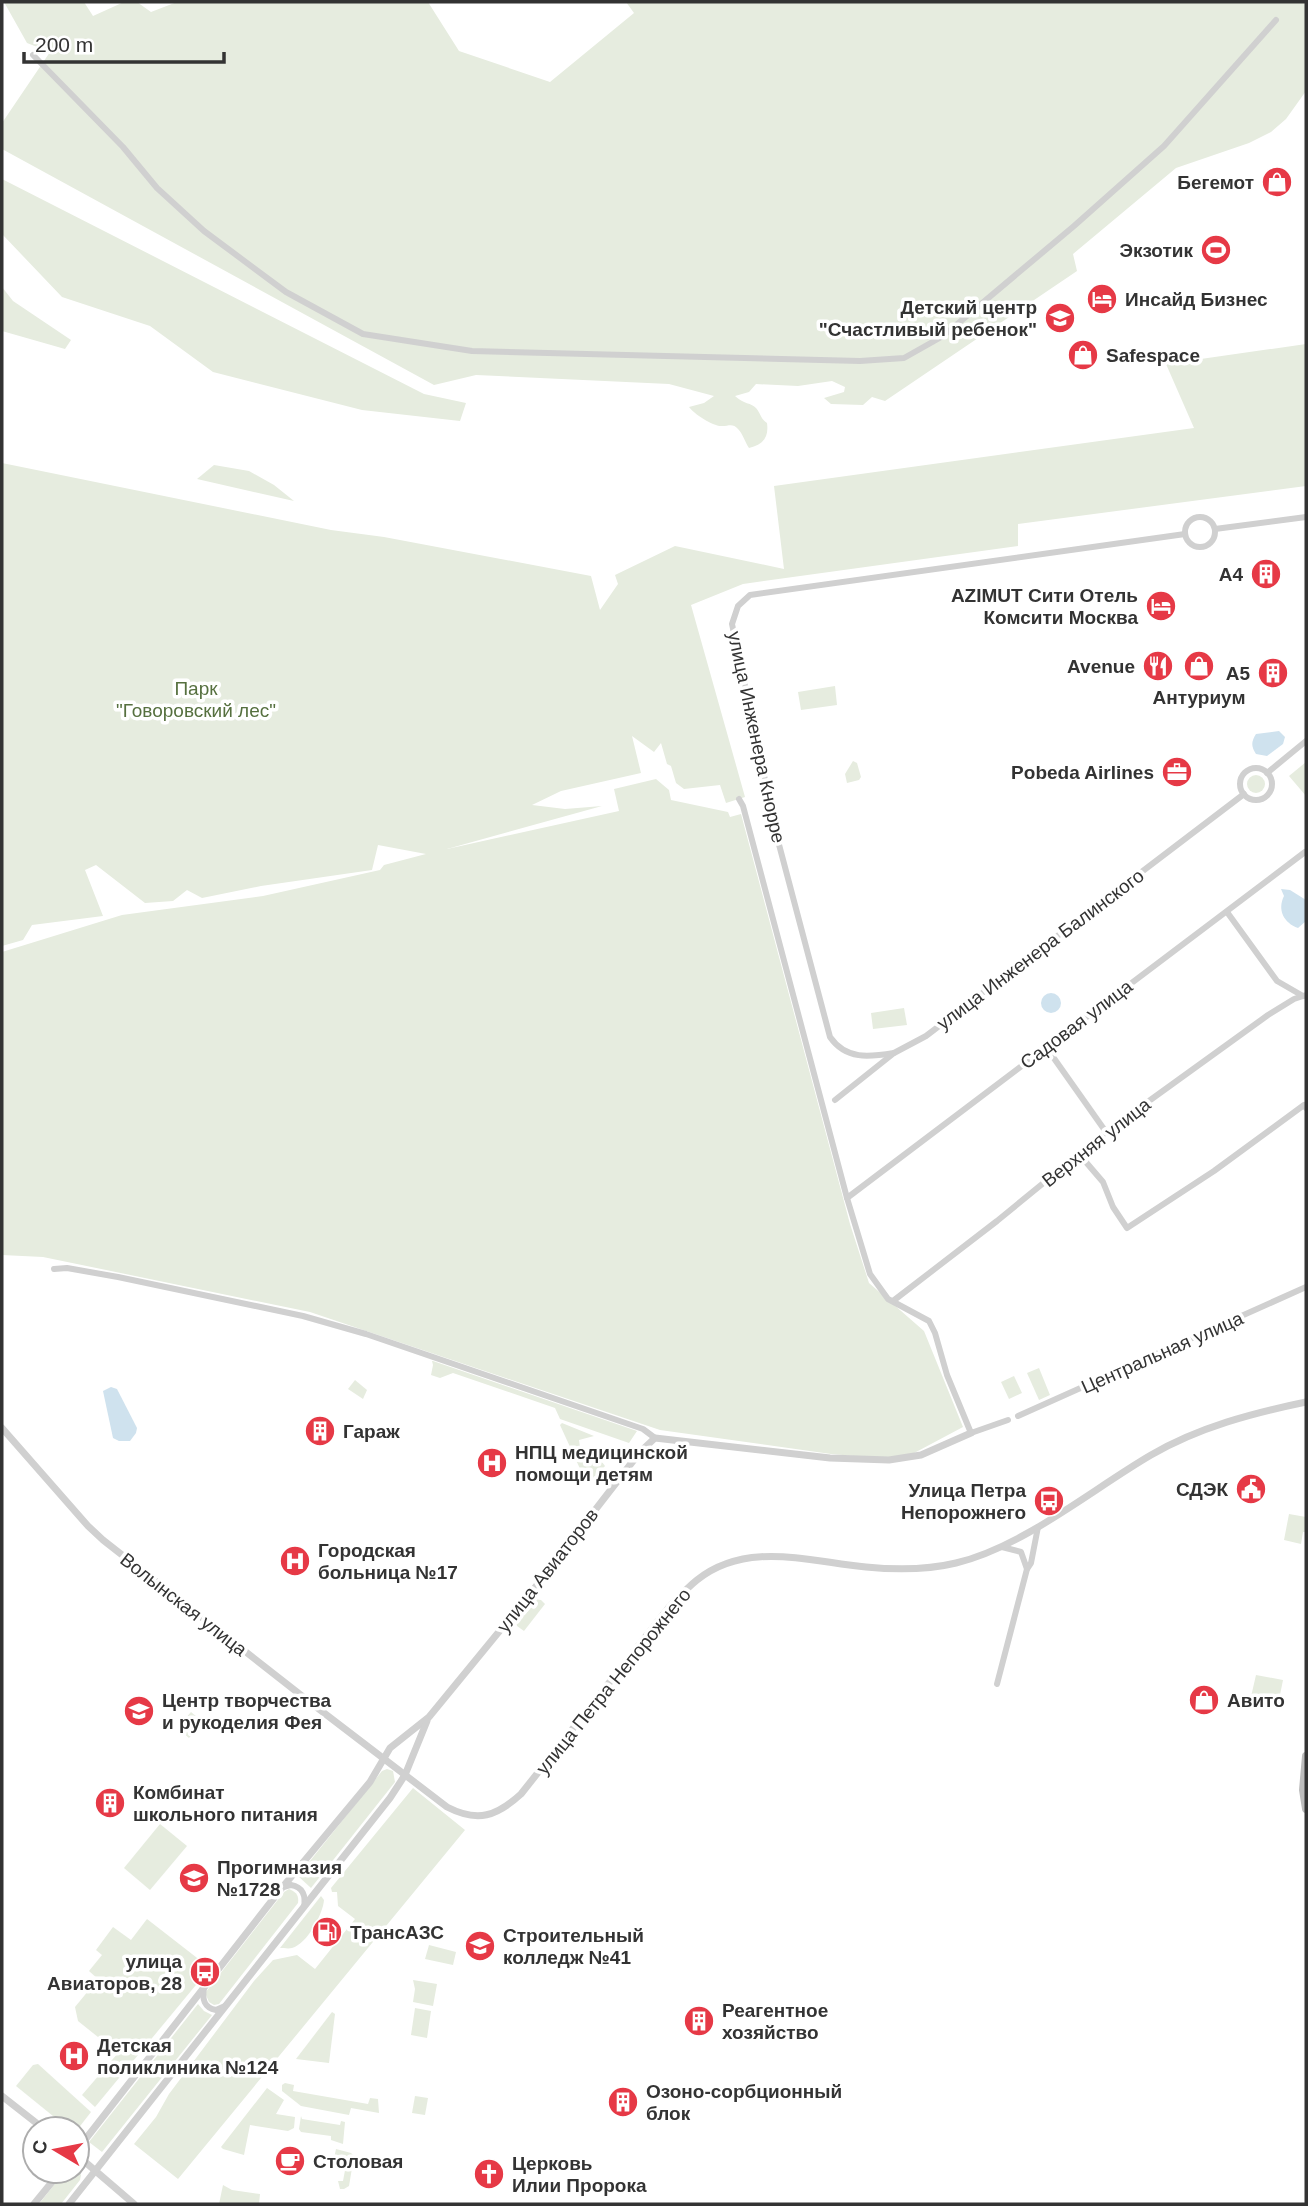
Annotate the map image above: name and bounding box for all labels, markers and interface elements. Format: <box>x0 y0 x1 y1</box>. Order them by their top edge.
scale bar <box>24 21 224 65</box>
text: 200 m <box>35 33 93 56</box>
shop icon: Бегемот <box>1260 165 1294 199</box>
place label: Бегемот <box>1177 172 1254 193</box>
sports icon: Экзотик <box>1199 233 1233 267</box>
place label: Экзотик <box>1119 240 1193 261</box>
hotel icon: Инсайд Бизнес <box>1085 282 1119 316</box>
place label: Инсайд Бизнес <box>1125 289 1268 310</box>
place label: Детский центр "Счастливый ребенок" <box>819 297 1037 340</box>
school or university icon: Детский центр "Счастливый ребенок" <box>1043 301 1077 335</box>
shop icon: Safespace <box>1066 338 1100 372</box>
place label: Safespace <box>1106 345 1200 366</box>
building icon: А4 <box>1249 557 1283 591</box>
place label: А4 <box>1219 564 1243 585</box>
place label: AZIMUT Сити Отель Комсити Москва <box>951 585 1138 628</box>
hotel icon: AZIMUT Сити Отель Комсити Москва <box>1144 589 1178 623</box>
street label: улица Инженера Кнорре <box>724 629 789 845</box>
restaurant icon: Avenue <box>1141 649 1175 683</box>
shop icon: Антуриум <box>1182 649 1216 683</box>
place label: Avenue <box>1067 656 1135 677</box>
building icon: А5 <box>1256 656 1290 690</box>
place label: А5 <box>1226 663 1250 684</box>
park label: Парк "Говоровский лес" <box>116 678 276 721</box>
place label: Антуриум <box>1153 687 1245 708</box>
office icon: Pobeda Airlines <box>1160 755 1194 789</box>
place label: Pobeda Airlines <box>1011 762 1154 783</box>
street label: улица Инженера Балинского <box>933 865 1148 1034</box>
street label: Садовая улица <box>1016 975 1137 1073</box>
street label: Верхняя улица <box>1038 1093 1155 1191</box>
street label: Центральная улица <box>1078 1307 1247 1398</box>
building icon: Гараж <box>303 1414 337 1448</box>
place label: Гараж <box>343 1421 400 1442</box>
place label: НПЦ медицинской помощи детям <box>515 1442 688 1485</box>
hospital icon: НПЦ медицинской помощи детям <box>475 1446 509 1480</box>
public building icon: СДЭК <box>1234 1472 1268 1506</box>
place label: СДЭК <box>1176 1479 1228 1500</box>
place label: Улица Петра Непорожнего <box>901 1480 1026 1523</box>
bus stop icon: Улица Петра Непорожнего <box>1032 1484 1066 1518</box>
street label: улица Авиаторов <box>493 1504 602 1636</box>
place label: Городская больница №17 <box>318 1540 458 1583</box>
hospital icon: Городская больница №17 <box>278 1544 312 1578</box>
street label: Волынская улица <box>116 1549 251 1661</box>
street label: улица Петра Непорожнего <box>532 1584 695 1779</box>
shop icon: Авито <box>1187 1683 1221 1717</box>
place label: Центр творчества и рукоделия Фея <box>162 1690 331 1733</box>
place label: Авито <box>1227 1690 1285 1711</box>
school or university icon: Центр творчества и рукоделия Фея <box>122 1694 156 1728</box>
place label: Комбинат школьного питания <box>133 1782 318 1825</box>
building icon: Комбинат школьного питания <box>93 1786 127 1820</box>
place label: Прогимназия №1728 <box>217 1857 342 1900</box>
school or university icon: Прогимназия №1728 <box>177 1861 211 1895</box>
fuel station icon: ТрансАЗС <box>310 1915 344 1949</box>
place label: ТрансАЗС <box>350 1922 444 1943</box>
place label: Строительный колледж №41 <box>503 1925 644 1968</box>
school or university icon: Строительный колледж №41 <box>463 1929 497 1963</box>
place label: улица Авиаторов, 28 <box>47 1951 182 1994</box>
bus stop icon: улица Авиаторов, 28 <box>188 1955 222 1989</box>
place label: Реагентное хозяйство <box>722 2000 828 2043</box>
building icon: Реагентное хозяйство <box>682 2004 716 2038</box>
place label: Детская поликлиника №124 <box>97 2035 279 2078</box>
hospital icon: Детская поликлиника №124 <box>57 2039 91 2073</box>
place label: Озоно-сорбционный блок <box>646 2081 842 2124</box>
building icon: Озоно-сорбционный блок <box>606 2085 640 2119</box>
north arrow <box>21 2115 91 2185</box>
text: С <box>28 2138 51 2156</box>
cafe icon: Столовая <box>273 2144 307 2178</box>
place label: Столовая <box>313 2151 403 2172</box>
place label: Церковь Илии Пророка <box>512 2153 647 2196</box>
church icon: Церковь Илии Пророка <box>472 2157 506 2191</box>

